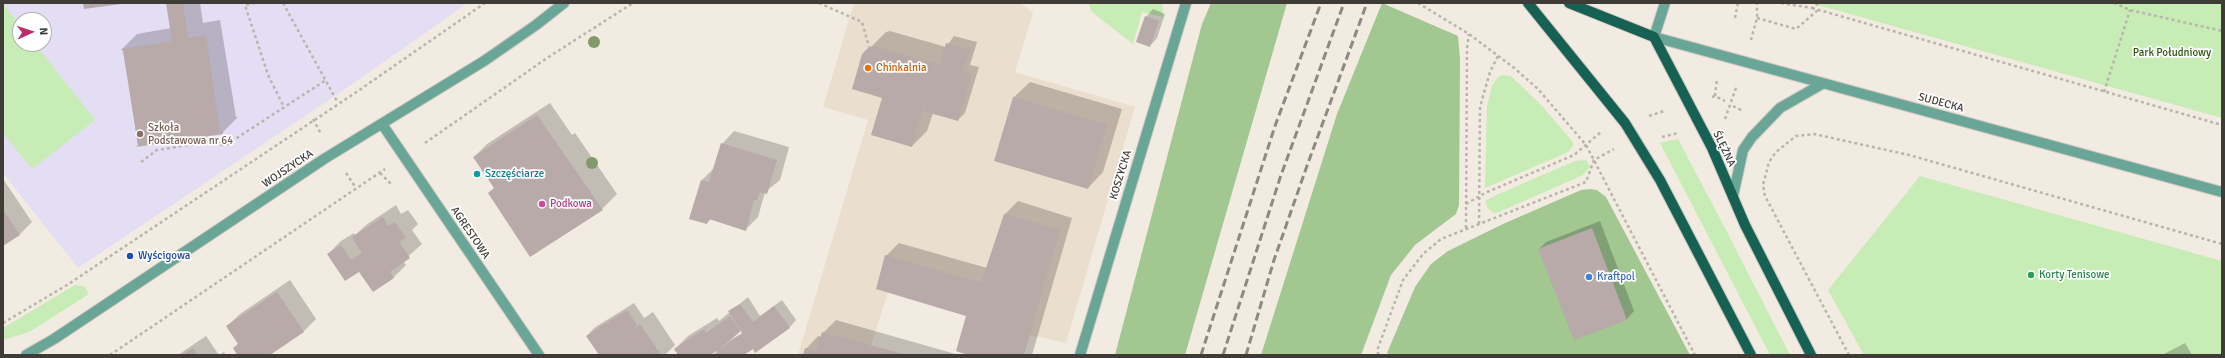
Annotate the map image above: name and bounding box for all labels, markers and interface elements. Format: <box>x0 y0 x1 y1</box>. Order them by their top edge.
north arrow <box>12 12 52 52</box>
text: N <box>37 27 50 36</box>
park label: Park Południowy <box>2133 46 2211 60</box>
place label: Chinkalnia <box>876 61 926 75</box>
marker: Chinkalnia <box>863 63 873 73</box>
street label: SUDECKA <box>1917 91 1965 115</box>
place label: Szkoła Podstawowa nr 64 <box>148 121 233 147</box>
marker: Szkoła Podstawowa nr 64 <box>135 129 145 139</box>
street label: ŚLĘŻNA <box>1710 129 1738 169</box>
street label: WOJSZYCKA <box>260 147 316 191</box>
street label: KOSZYCKA <box>1107 149 1135 201</box>
place label: Szczęściarze <box>485 167 544 181</box>
marker: Szczęściarze <box>472 169 482 179</box>
place label: Podkowa <box>550 197 592 211</box>
marker: Podkowa <box>537 199 547 209</box>
street label: AGRESTOWA <box>448 204 492 262</box>
place label: Wyścigowa <box>138 249 190 263</box>
marker: Wyścigowa <box>125 251 135 261</box>
place label: Korty Tenisowe <box>2039 268 2110 282</box>
place label: Kraftpol <box>1597 270 1635 284</box>
marker: Korty Tenisowe <box>2026 270 2036 280</box>
marker: Kraftpol <box>1584 272 1594 282</box>

